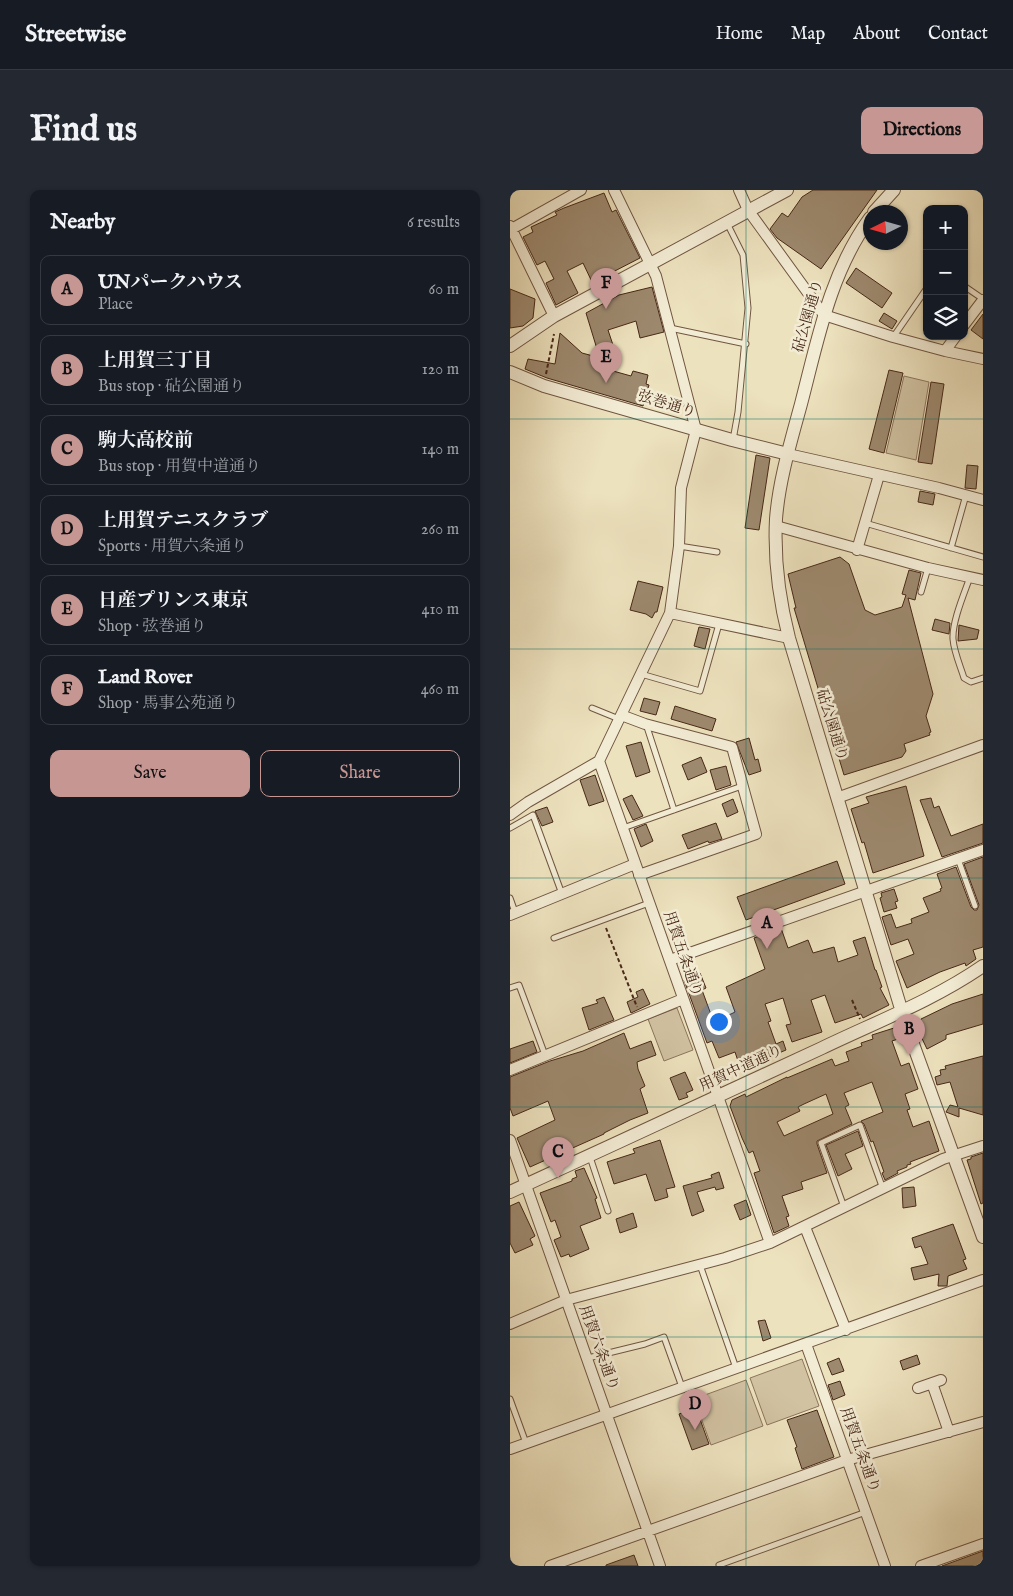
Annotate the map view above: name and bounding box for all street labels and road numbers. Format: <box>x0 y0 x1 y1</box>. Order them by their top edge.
street label: 砧公園通り <box>789 277 827 355</box>
street label: 弦巻通り <box>636 386 698 422</box>
street label: 砧公園通り <box>812 686 852 764</box>
street label: 用賀五条通り <box>659 908 707 1000</box>
street label: 用賀中道通り <box>696 1040 786 1096</box>
street label: 用賀六条通り <box>575 1302 623 1394</box>
street label: 用賀五条通り <box>836 1404 884 1496</box>

